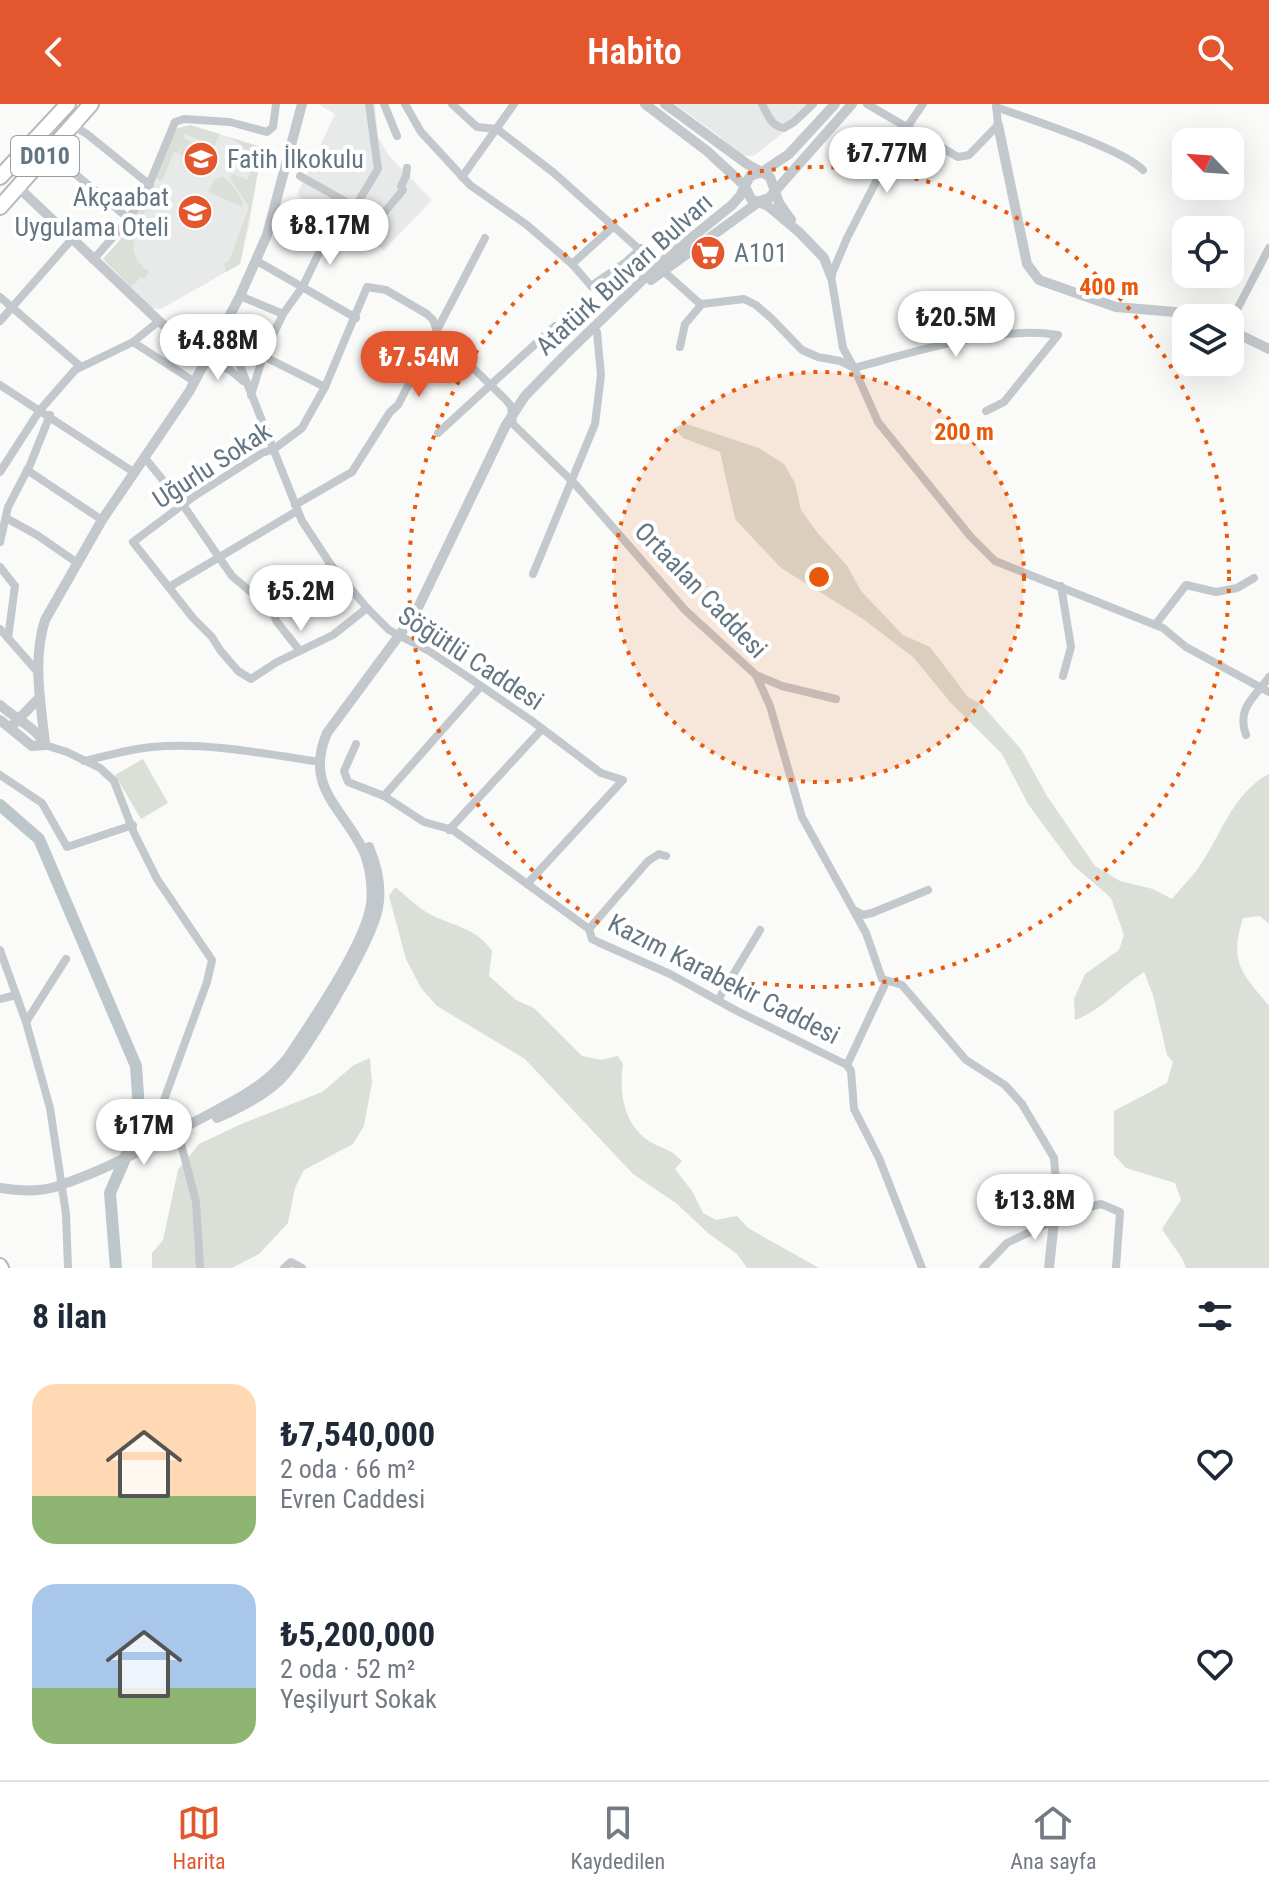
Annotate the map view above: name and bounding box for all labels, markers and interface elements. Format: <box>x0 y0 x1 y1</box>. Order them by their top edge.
icon: back <box>32 30 76 74</box>
icon: search <box>1193 30 1237 74</box>
text: Habito <box>587 31 682 73</box>
pin: ₺7.77M <box>822 127 952 195</box>
north arrow <box>1172 128 1244 200</box>
map controls <box>1172 128 1244 376</box>
road number: D010 <box>11 136 79 176</box>
text: ₺7.77M <box>847 138 927 168</box>
school or university icon: Fatih İlkokulu <box>182 140 220 178</box>
place label: Fatih İlkokulu <box>227 144 364 174</box>
place label: Akçaabat Uygulama Oteli <box>14 182 169 242</box>
street label: Atatürk Bulvarı Bulvarı <box>530 187 718 361</box>
school or university icon: Akçaabat Uygulama Oteli <box>176 193 214 231</box>
pin: ₺8.17M <box>265 199 395 267</box>
text: ₺8.17M <box>290 210 370 240</box>
button: locate <box>1172 216 1244 288</box>
supermarket icon: A101 <box>689 234 727 272</box>
place label: A101 <box>734 238 788 268</box>
text: 400 m <box>1079 273 1139 301</box>
pin: ₺20.5M <box>891 291 1021 359</box>
text: ₺20.5M <box>916 302 996 332</box>
button: layers <box>1172 304 1244 376</box>
pin: ₺4.88M <box>153 314 283 382</box>
text: ₺4.88M <box>178 325 258 355</box>
pin: ₺7.54M <box>354 331 484 399</box>
text: ₺7.54M <box>379 342 459 372</box>
street label: Uğurlu Sokak <box>147 416 277 514</box>
text: 200 m <box>934 418 994 446</box>
street label: Ortaalan Caddesi <box>629 516 773 664</box>
centre of rings <box>805 563 833 591</box>
pin: ₺5.2M <box>245 565 357 633</box>
text: ₺5.2M <box>267 576 335 606</box>
street label: Söğütlü Caddesi <box>393 600 549 716</box>
street label: Kazım Karabekir Caddesi <box>603 908 845 1050</box>
pin: ₺17M <box>97 1099 191 1167</box>
text: ₺17M <box>114 1110 174 1140</box>
pin: ₺13.8M <box>970 1174 1100 1242</box>
text: ₺13.8M <box>995 1185 1075 1215</box>
icon: filters <box>1193 1294 1237 1338</box>
text: 8 ilan <box>32 1296 107 1336</box>
text: ₺7,540,000 <box>280 1414 435 1454</box>
icon: home <box>96 1416 192 1512</box>
icon: heart <box>1193 1442 1237 1486</box>
text: 2 oda · 66 m² <box>280 1454 415 1484</box>
text: Evren Caddesi <box>280 1484 425 1514</box>
text: ₺5,200,000 <box>280 1614 435 1654</box>
icon: home <box>96 1616 192 1712</box>
icon: heart <box>1193 1642 1237 1686</box>
text: 2 oda · 52 m² <box>280 1654 415 1684</box>
text: Yeşilyurt Sokak <box>280 1684 437 1714</box>
tab: Harita <box>173 1801 226 1874</box>
tab: Kaydedilen <box>571 1801 665 1874</box>
tab: Ana sayfa <box>1010 1801 1096 1874</box>

